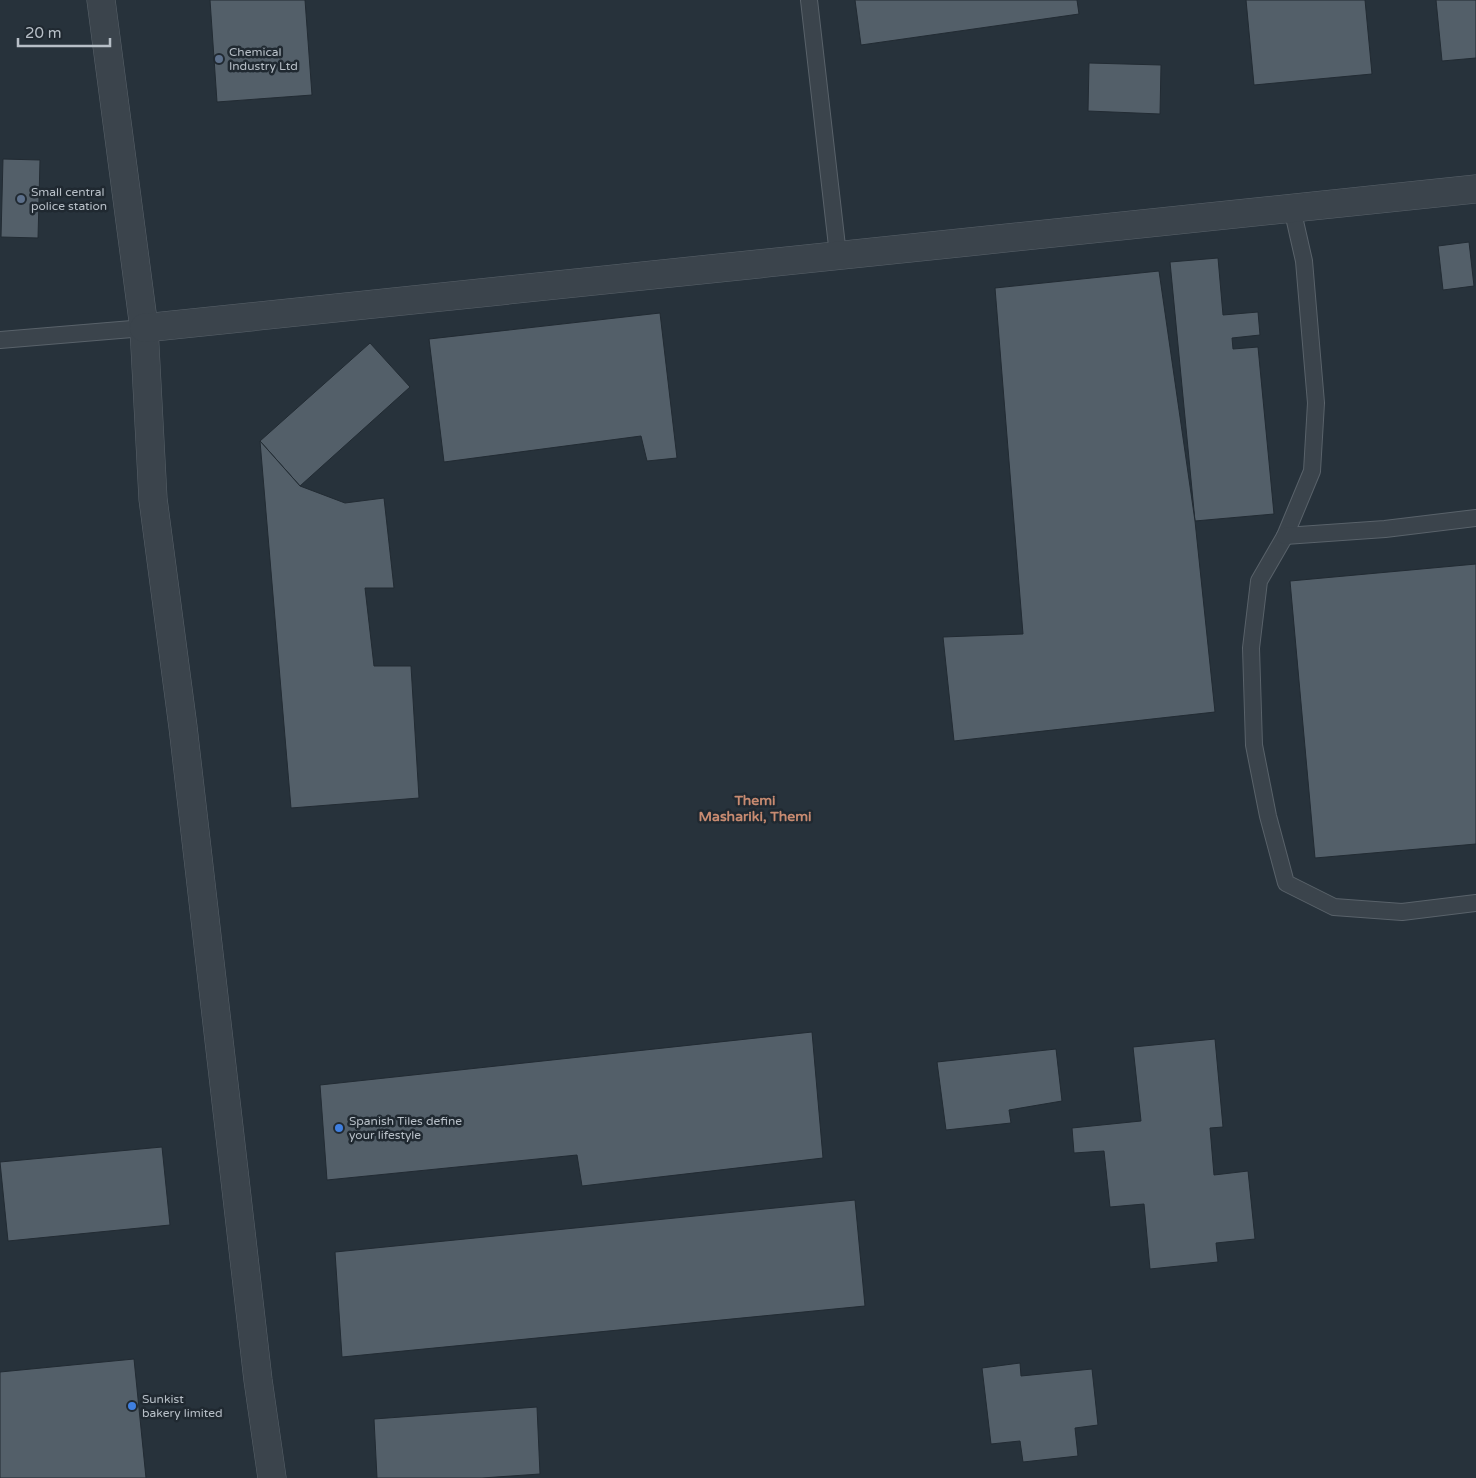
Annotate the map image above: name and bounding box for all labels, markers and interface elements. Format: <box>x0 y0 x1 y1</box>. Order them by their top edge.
scale bar <box>18 15 110 47</box>
text: 20 m <box>25 24 62 42</box>
place label: Chemical Industry Ltd <box>229 45 298 73</box>
marker: Chemical Industry Ltd <box>213 53 225 65</box>
place label: Small central police station <box>31 185 107 213</box>
marker: Small central police station <box>15 193 27 205</box>
district label: Themi Mashariki, Themi <box>699 792 811 825</box>
place label: Spanish Tiles define your lifestyle <box>349 1114 462 1142</box>
marker: Spanish Tiles define your lifestyle <box>333 1122 345 1134</box>
place label: Sunkist bakery limited <box>142 1392 223 1420</box>
marker: Sunkist bakery limited <box>126 1400 138 1412</box>

